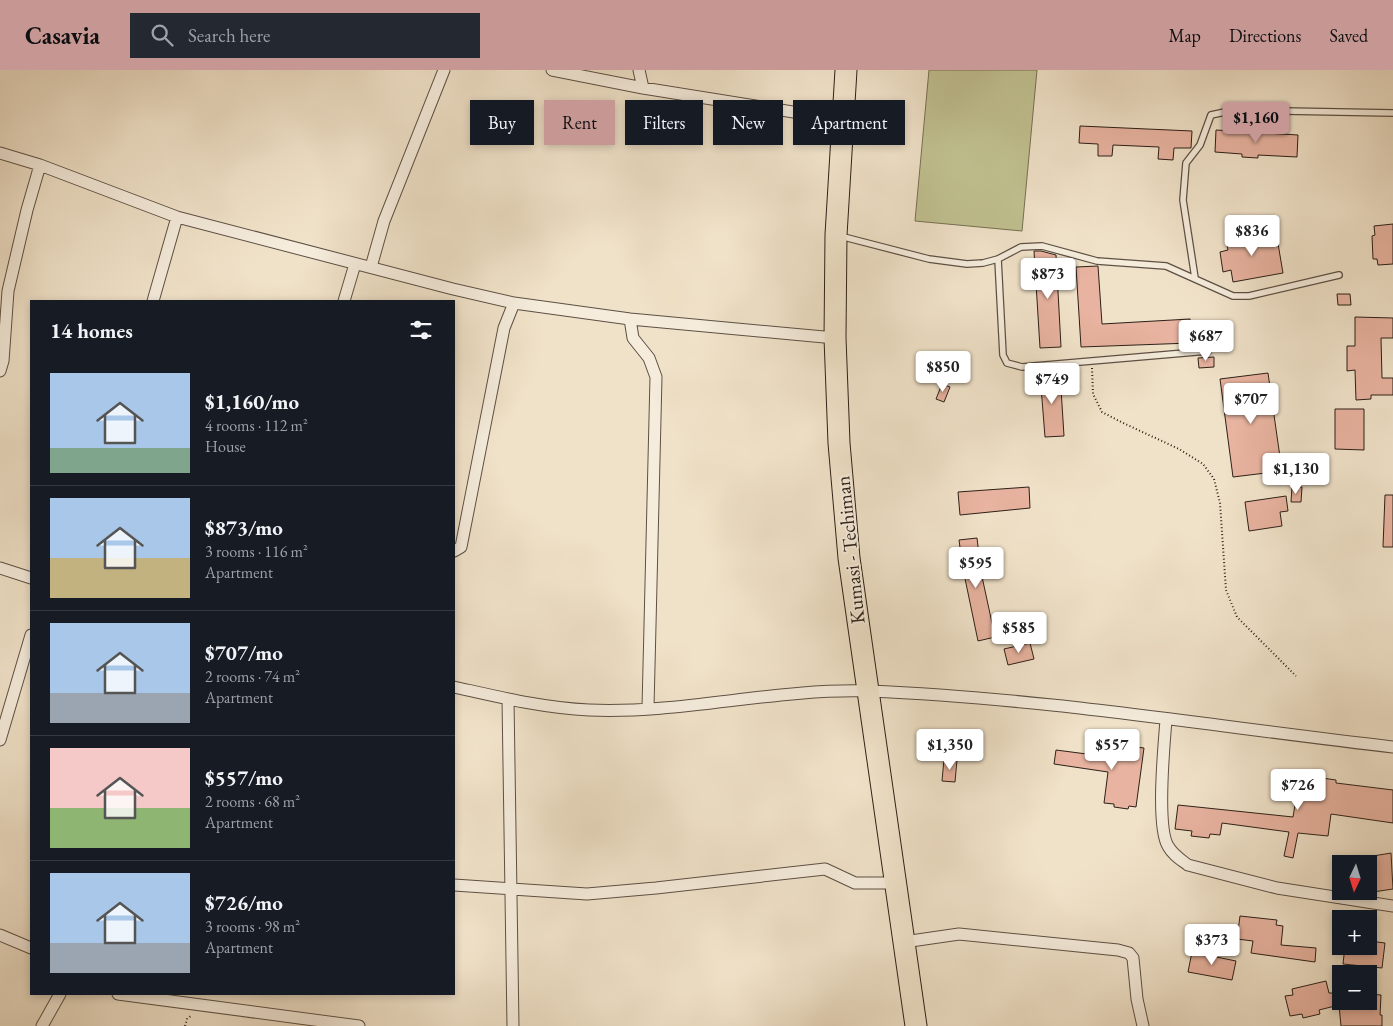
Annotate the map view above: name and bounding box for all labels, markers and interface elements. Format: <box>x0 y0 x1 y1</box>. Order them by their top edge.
search box <box>130 13 480 58</box>
text: Casavia <box>25 20 100 51</box>
icon: search <box>148 21 176 49</box>
text: Search here <box>188 23 270 48</box>
text: Map <box>1169 24 1201 47</box>
text: Directions <box>1229 24 1301 47</box>
text: Saved <box>1329 24 1368 47</box>
chip: Buy <box>470 100 534 145</box>
chip: Rent <box>544 100 615 145</box>
chip: Filters <box>625 100 703 145</box>
chip: New <box>713 100 783 145</box>
chip: Apartment <box>793 100 905 145</box>
pin: $1,160 <box>1215 102 1297 144</box>
text: $1,160 <box>1233 107 1279 128</box>
pin: $836 <box>1222 214 1282 257</box>
text: $836 <box>1236 220 1268 241</box>
pin: $873 <box>1018 258 1078 300</box>
text: $873 <box>1032 263 1064 284</box>
icon: filters <box>407 316 435 344</box>
text: 14 homes <box>50 317 133 344</box>
pin: $687 <box>1176 320 1236 362</box>
text: $687 <box>1190 325 1222 346</box>
pin: $850 <box>913 350 973 393</box>
text: $850 <box>927 356 959 377</box>
pin: $749 <box>1022 362 1082 405</box>
text: $749 <box>1036 368 1068 389</box>
pin: $707 <box>1221 382 1281 425</box>
text: $1,160/mo <box>205 388 299 415</box>
text: $707 <box>1235 388 1267 409</box>
icon: home <box>90 393 150 453</box>
text: 4 rooms · 112 m² <box>205 415 308 436</box>
text: House <box>205 436 246 457</box>
pin: $1,130 <box>1255 452 1337 495</box>
text: $1,130 <box>1273 458 1319 479</box>
street label: Kumasi - Techiman <box>829 474 871 625</box>
text: $873/mo <box>205 514 283 541</box>
icon: home <box>90 518 150 578</box>
text: 3 rooms · 116 m² <box>205 541 308 562</box>
pin: $595 <box>946 546 1006 589</box>
text: $595 <box>960 552 992 573</box>
text: Apartment <box>205 562 273 583</box>
pin: $585 <box>989 612 1049 654</box>
text: $585 <box>1003 617 1035 638</box>
text: $707/mo <box>205 639 283 666</box>
icon: home <box>90 643 150 703</box>
text: 2 rooms · 74 m² <box>205 666 300 687</box>
text: Apartment <box>205 687 273 708</box>
pin: $1,350 <box>909 728 991 771</box>
pin: $557 <box>1082 728 1142 771</box>
text: $1,350 <box>927 734 973 755</box>
text: $557 <box>1096 734 1128 755</box>
text: $557/mo <box>205 764 283 791</box>
icon: home <box>90 768 150 828</box>
pin: $726 <box>1268 768 1328 811</box>
text: $726 <box>1282 774 1314 795</box>
text: 2 rooms · 68 m² <box>205 791 300 812</box>
text: Apartment <box>205 812 273 833</box>
north arrow <box>1332 855 1378 900</box>
map controls <box>1332 855 1377 1010</box>
text: $726/mo <box>205 889 283 916</box>
icon: home <box>90 893 150 953</box>
button: + <box>1332 910 1377 955</box>
text: 3 rooms · 98 m² <box>205 916 300 937</box>
pin: $373 <box>1182 924 1242 966</box>
text: $373 <box>1196 929 1228 950</box>
text: Apartment <box>205 937 273 958</box>
button: − <box>1332 965 1377 1010</box>

